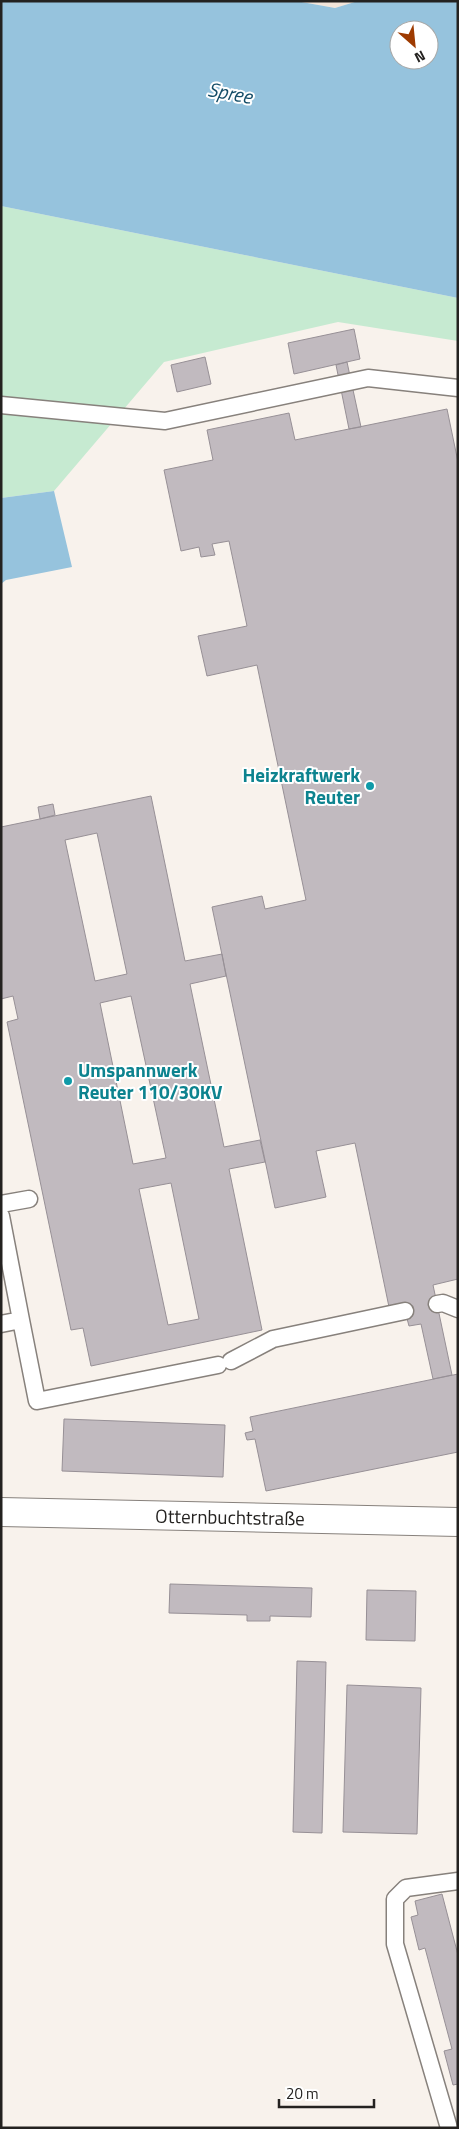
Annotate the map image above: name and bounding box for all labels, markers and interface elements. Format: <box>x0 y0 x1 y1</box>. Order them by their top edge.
north arrow <box>389 20 439 70</box>
text: N <box>411 45 429 69</box>
water label: Spree <box>205 73 257 112</box>
place label: Heizkraftwerk Reuter <box>243 760 360 811</box>
marker: Heizkraftwerk Reuter <box>364 780 376 792</box>
place label: Umspannwerk Reuter 110/30KV <box>78 1055 223 1106</box>
marker: Umspannwerk Reuter 110/30KV <box>62 1075 74 1087</box>
street label: Otternbuchtstraße <box>155 1501 305 1532</box>
scale bar <box>279 2076 374 2108</box>
text: 20 m <box>286 2082 319 2105</box>

